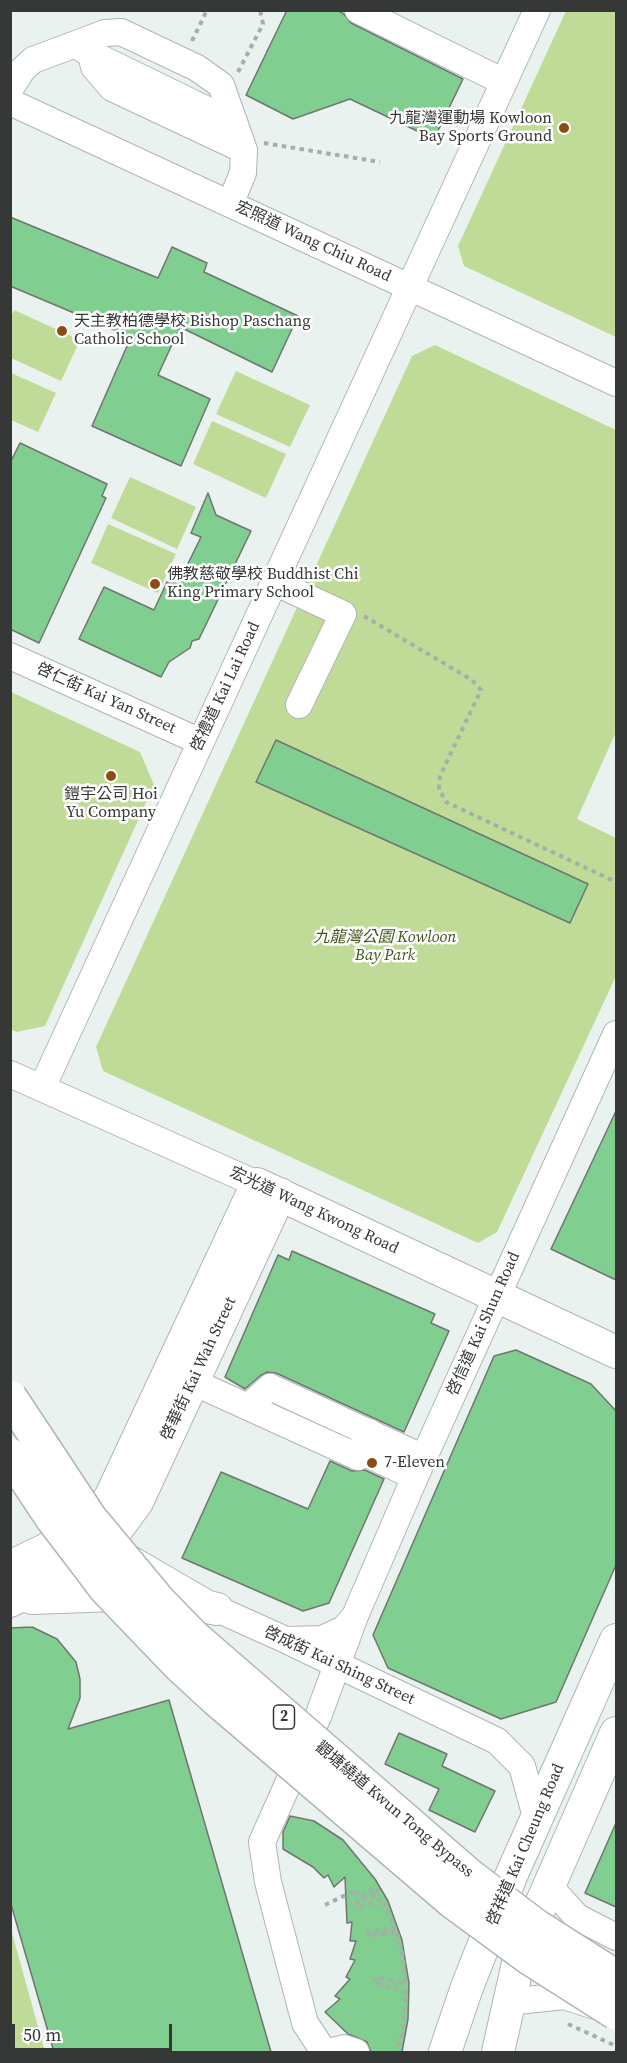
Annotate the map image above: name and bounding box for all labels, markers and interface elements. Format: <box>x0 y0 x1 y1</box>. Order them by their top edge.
place label: 九龍灣運動場 Kowloon Bay Sports Ground <box>389 109 552 147</box>
marker: 九龍灣運動場 Kowloon Bay Sports Ground <box>557 121 571 135</box>
street label: 宏照道 Wang Chiu Road <box>232 197 394 287</box>
place label: 天主教柏德學校 Bishop Paschang Catholic School <box>74 312 310 350</box>
marker: 天主教柏德學校 Bishop Paschang Catholic School <box>55 324 69 338</box>
place label: 佛教慈敬學校 Buddhist Chi King Primary School <box>167 565 359 603</box>
marker: 佛教慈敬學校 Buddhist Chi King Primary School <box>148 577 162 591</box>
street label: 啓禮道 Kai Lai Road <box>187 619 265 755</box>
street label: 啓仁街 Kai Yan Street <box>33 660 179 738</box>
marker: 鎧宇公司 Hoi Yu Company <box>104 769 118 783</box>
place label: 鎧宇公司 Hoi Yu Company <box>64 785 158 823</box>
park label: 九龍灣公園 Kowloon Bay Park <box>314 928 456 966</box>
street label: 宏光道 Wang Kwong Road <box>226 1163 402 1259</box>
street label: 啓信道 Kai Shun Road <box>444 1249 524 1399</box>
street label: 啓華街 Kai Wah Street <box>157 1294 241 1444</box>
place label: 7-Eleven <box>384 1453 445 1473</box>
marker: 7-Eleven <box>365 1456 379 1470</box>
street label: 啓成街 Kai Shing Street <box>260 1623 418 1709</box>
road number: 2 <box>274 1705 294 1729</box>
street label: 觀塘繞道 Kwun Tong Bypass <box>311 1738 477 1882</box>
street label: 啓祥道 Kai Cheung Road <box>483 1761 569 1929</box>
scale bar <box>15 2012 176 2050</box>
text: 50 m <box>23 2022 61 2047</box>

